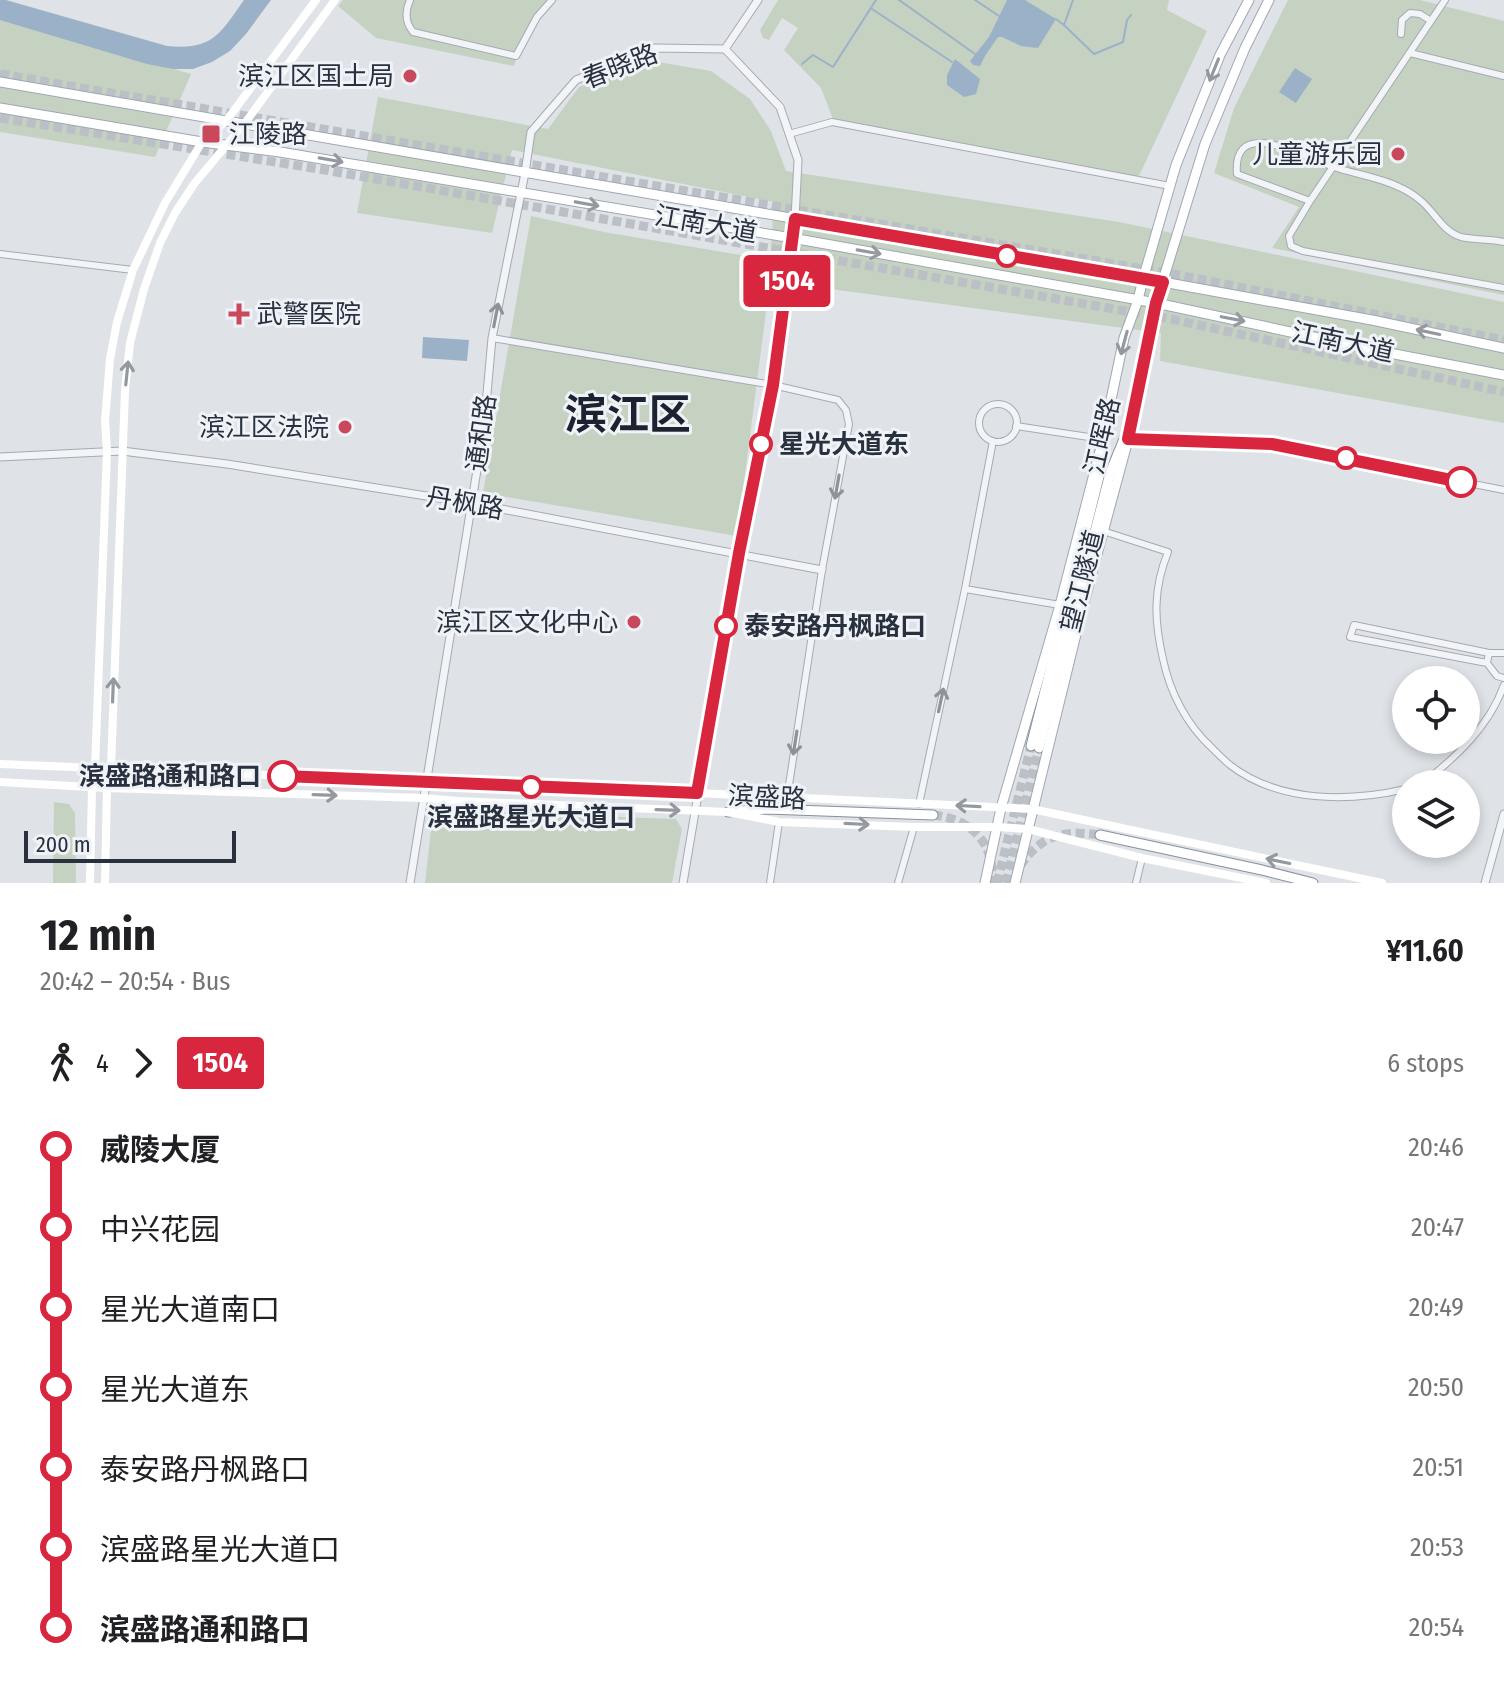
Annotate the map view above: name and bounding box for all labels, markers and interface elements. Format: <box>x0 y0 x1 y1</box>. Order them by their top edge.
street label: 春晓路 <box>578 38 662 95</box>
one-way arrow <box>1206 57 1220 82</box>
place label: 滨江区国土局 <box>238 61 394 92</box>
marker: 滨江区国土局 <box>401 67 419 85</box>
place label: 江陵路 <box>229 119 307 150</box>
marker: 江陵路 <box>200 123 222 145</box>
place label: 儿童游乐园 <box>1252 139 1382 170</box>
marker: 儿童游乐园 <box>1389 145 1407 163</box>
one-way arrow <box>317 154 343 169</box>
one-way arrow <box>574 197 599 212</box>
street label: 江南大道 <box>652 200 760 249</box>
unlabelled marker <box>996 245 1018 267</box>
one-way arrow <box>856 246 881 261</box>
line badge: 1504 <box>731 255 843 307</box>
text: 1504 <box>759 264 815 297</box>
place label: 武警医院 <box>257 299 361 330</box>
one-way arrow <box>490 302 505 328</box>
marker: 武警医院 <box>228 303 250 325</box>
one-way arrow <box>1219 312 1245 327</box>
street label: 江南大道 <box>1289 317 1397 368</box>
one-way arrow <box>1415 324 1441 339</box>
one-way arrow <box>1115 329 1130 355</box>
one-way arrow <box>119 360 134 387</box>
district label: 滨江区 <box>565 390 691 440</box>
street label: 通和路 <box>461 392 502 474</box>
street label: 江晖路 <box>1079 395 1126 478</box>
place label: 滨江区法院 <box>199 412 329 443</box>
marker: 滨江区法院 <box>336 418 354 436</box>
place label: 星光大道东 <box>779 429 909 460</box>
marker: 星光大道东 <box>750 433 772 455</box>
unlabelled marker <box>1335 447 1357 469</box>
unlabelled marker <box>1446 467 1476 497</box>
one-way arrow <box>829 473 844 499</box>
street label: 丹枫路 <box>424 481 506 526</box>
street label: 望江隧道 <box>1055 527 1110 635</box>
place label: 滨江区文化中心 <box>436 607 618 638</box>
place label: 泰安路丹枫路口 <box>744 611 926 642</box>
marker: 滨江区文化中心 <box>625 613 643 631</box>
marker: 泰安路丹枫路口 <box>715 615 737 637</box>
map controls <box>1392 666 1480 858</box>
button: locate <box>1392 666 1480 754</box>
one-way arrow <box>106 677 121 704</box>
one-way arrow <box>934 688 949 714</box>
one-way arrow <box>787 730 802 755</box>
place label: 滨盛路通和路口 <box>79 761 261 792</box>
marker: 滨盛路通和路口 <box>268 761 298 791</box>
button: layers <box>1392 770 1480 858</box>
marker: 滨盛路星光大道口 <box>520 776 542 798</box>
street label: 滨盛路 <box>727 780 807 815</box>
one-way arrow <box>311 787 338 803</box>
one-way arrow <box>955 799 982 814</box>
place label: 滨盛路星光大道口 <box>427 802 635 833</box>
one-way arrow <box>654 802 681 817</box>
one-way arrow <box>843 817 870 832</box>
scale bar <box>24 827 236 863</box>
text: 200 m <box>36 831 91 858</box>
one-way arrow <box>1266 853 1292 868</box>
text: 12 min <box>40 909 156 962</box>
text: ¥11.60 <box>1386 933 1464 969</box>
text: 20:42 – 20:54 · Bus <box>40 966 230 997</box>
icon: walk <box>40 1041 84 1085</box>
icon: forward <box>121 1041 165 1085</box>
text: 1504 <box>193 1046 248 1079</box>
text: 4 <box>96 1048 109 1079</box>
text: 6 stops <box>1387 1048 1464 1079</box>
text: 威陵大厦 <box>100 1132 220 1168</box>
text: 20:46 <box>1408 1132 1464 1163</box>
text: 中兴花园 <box>100 1212 220 1248</box>
text: 20:47 <box>1411 1212 1464 1243</box>
text: 星光大道南口 <box>100 1292 280 1328</box>
text: 20:49 <box>1409 1292 1464 1323</box>
text: 星光大道东 <box>100 1372 250 1408</box>
text: 20:50 <box>1408 1372 1464 1403</box>
text: 泰安路丹枫路口 <box>100 1452 310 1488</box>
text: 20:51 <box>1413 1452 1464 1483</box>
text: 滨盛路星光大道口 <box>100 1532 340 1568</box>
text: 20:53 <box>1410 1532 1464 1563</box>
text: 滨盛路通和路口 <box>100 1612 310 1648</box>
text: 20:54 <box>1409 1612 1464 1643</box>

